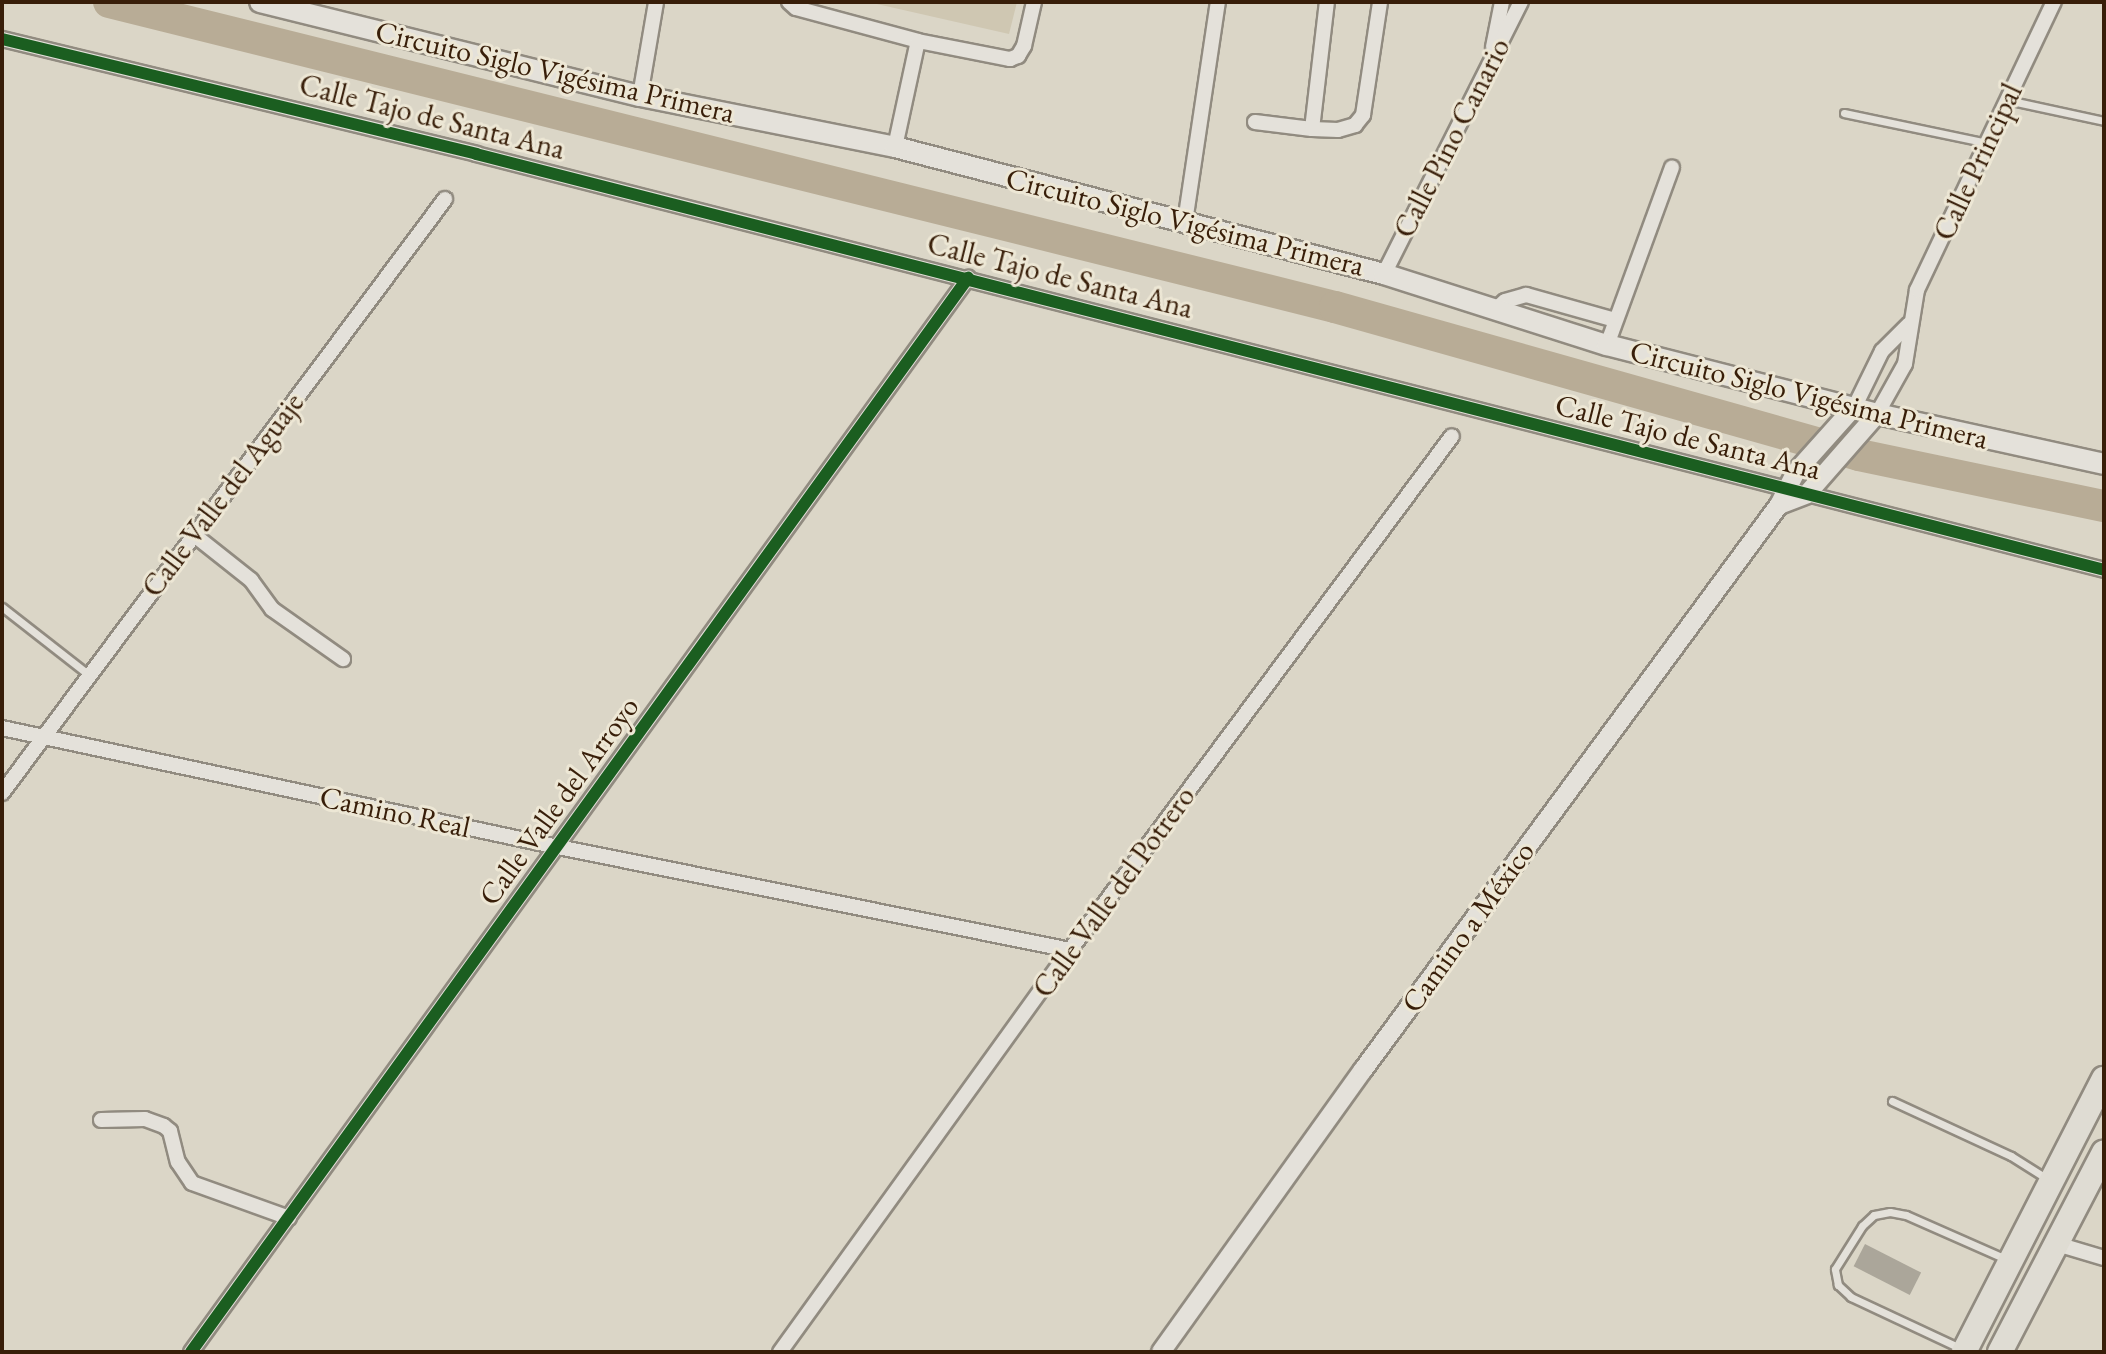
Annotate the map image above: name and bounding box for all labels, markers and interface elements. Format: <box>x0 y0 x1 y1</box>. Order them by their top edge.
street label: Circuito Siglo Vigésima Primera <box>372 13 738 131</box>
street label: Calle Pino Canario <box>1386 32 1518 244</box>
street label: Calle Tajo de Santa Ana <box>296 67 568 167</box>
street label: Calle Principal <box>1926 78 2030 246</box>
street label: Circuito Siglo Vigésima Primera <box>1002 160 1368 284</box>
street label: Calle Tajo de Santa Ana <box>924 226 1196 326</box>
street label: Circuito Siglo Vigésima Primera <box>1626 333 1992 457</box>
street label: Calle Valle del Aguaje <box>134 386 312 604</box>
street label: Calle Tajo de Santa Ana <box>1552 387 1824 487</box>
street label: Calle Valle del Arroyo <box>471 690 647 912</box>
street label: Camino Real <box>316 778 474 846</box>
street label: Calle Valle del Potrero <box>1025 779 1203 1005</box>
street label: Camino a México <box>1394 834 1542 1020</box>

